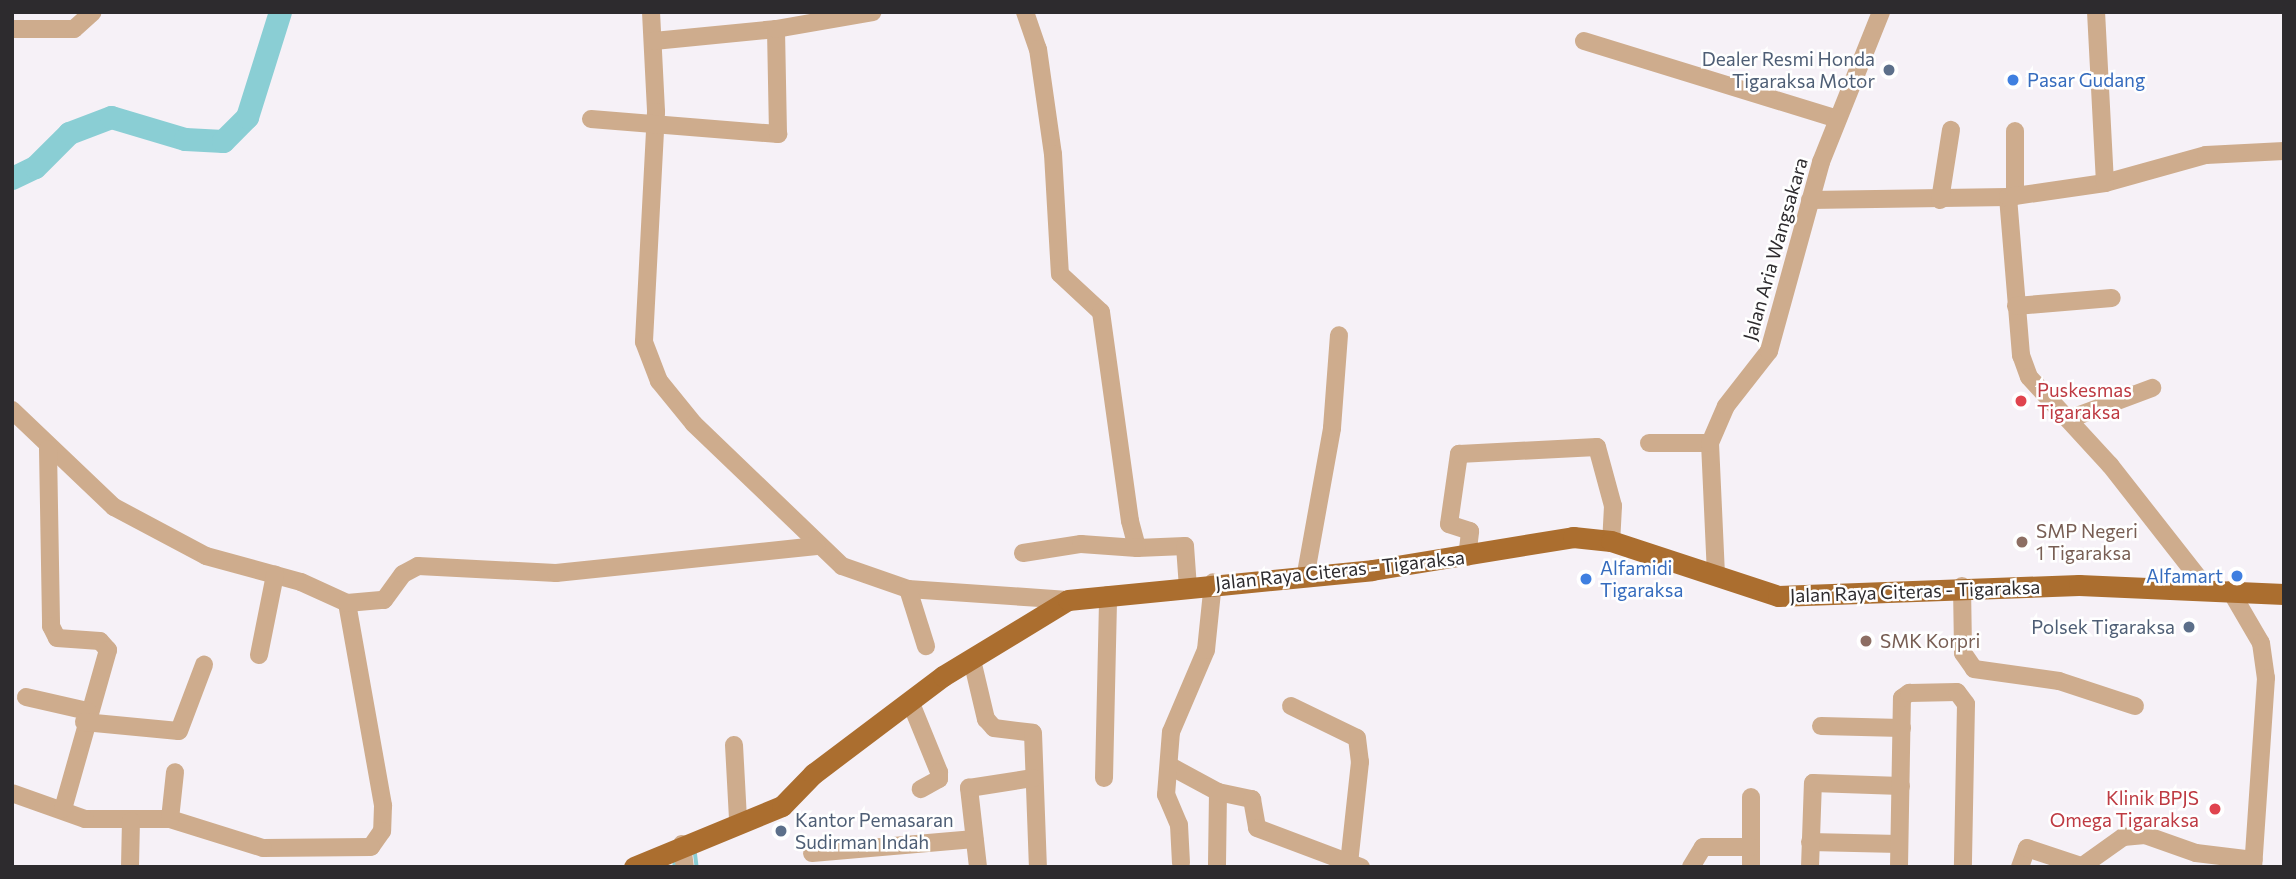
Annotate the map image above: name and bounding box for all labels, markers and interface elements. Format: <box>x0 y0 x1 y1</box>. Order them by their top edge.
place label: Dealer Resmi Honda Tigaraksa Motor <box>1702 48 1875 92</box>
marker: Dealer Resmi Honda Tigaraksa Motor <box>1881 62 1897 78</box>
place label: Pasar Gudang <box>2027 69 2145 91</box>
marker: Pasar Gudang <box>2005 72 2021 88</box>
street label: Jalan Aria Wangsakara <box>1738 155 1812 343</box>
place label: Puskesmas Tigaraksa <box>2037 379 2132 423</box>
marker: Puskesmas Tigaraksa <box>2011 391 2031 411</box>
place label: SMP Negeri 1 Tigaraksa <box>2036 520 2138 564</box>
marker: SMP Negeri 1 Tigaraksa <box>2014 534 2030 550</box>
street label: Jalan Raya Citeras - Tigaraksa <box>1214 546 1466 594</box>
place label: Alfamidi Tigaraksa <box>1600 557 1683 601</box>
place label: Alfamart <box>2146 565 2223 587</box>
marker: Alfamart <box>2229 568 2245 584</box>
marker: Alfamidi Tigaraksa <box>1578 571 1594 587</box>
street label: Jalan Raya Citeras - Tigaraksa <box>1789 575 2041 607</box>
place label: Polsek Tigaraksa <box>2031 616 2175 638</box>
marker: Polsek Tigaraksa <box>2181 619 2197 635</box>
place label: SMK Korpri <box>1880 630 1980 652</box>
marker: SMK Korpri <box>1858 633 1874 649</box>
place label: Klinik BPJS Omega Tigaraksa <box>2050 787 2199 831</box>
marker: Klinik BPJS Omega Tigaraksa <box>2205 799 2225 819</box>
place label: Kantor Pemasaran Sudirman Indah <box>795 809 954 853</box>
marker: Kantor Pemasaran Sudirman Indah <box>773 823 789 839</box>

